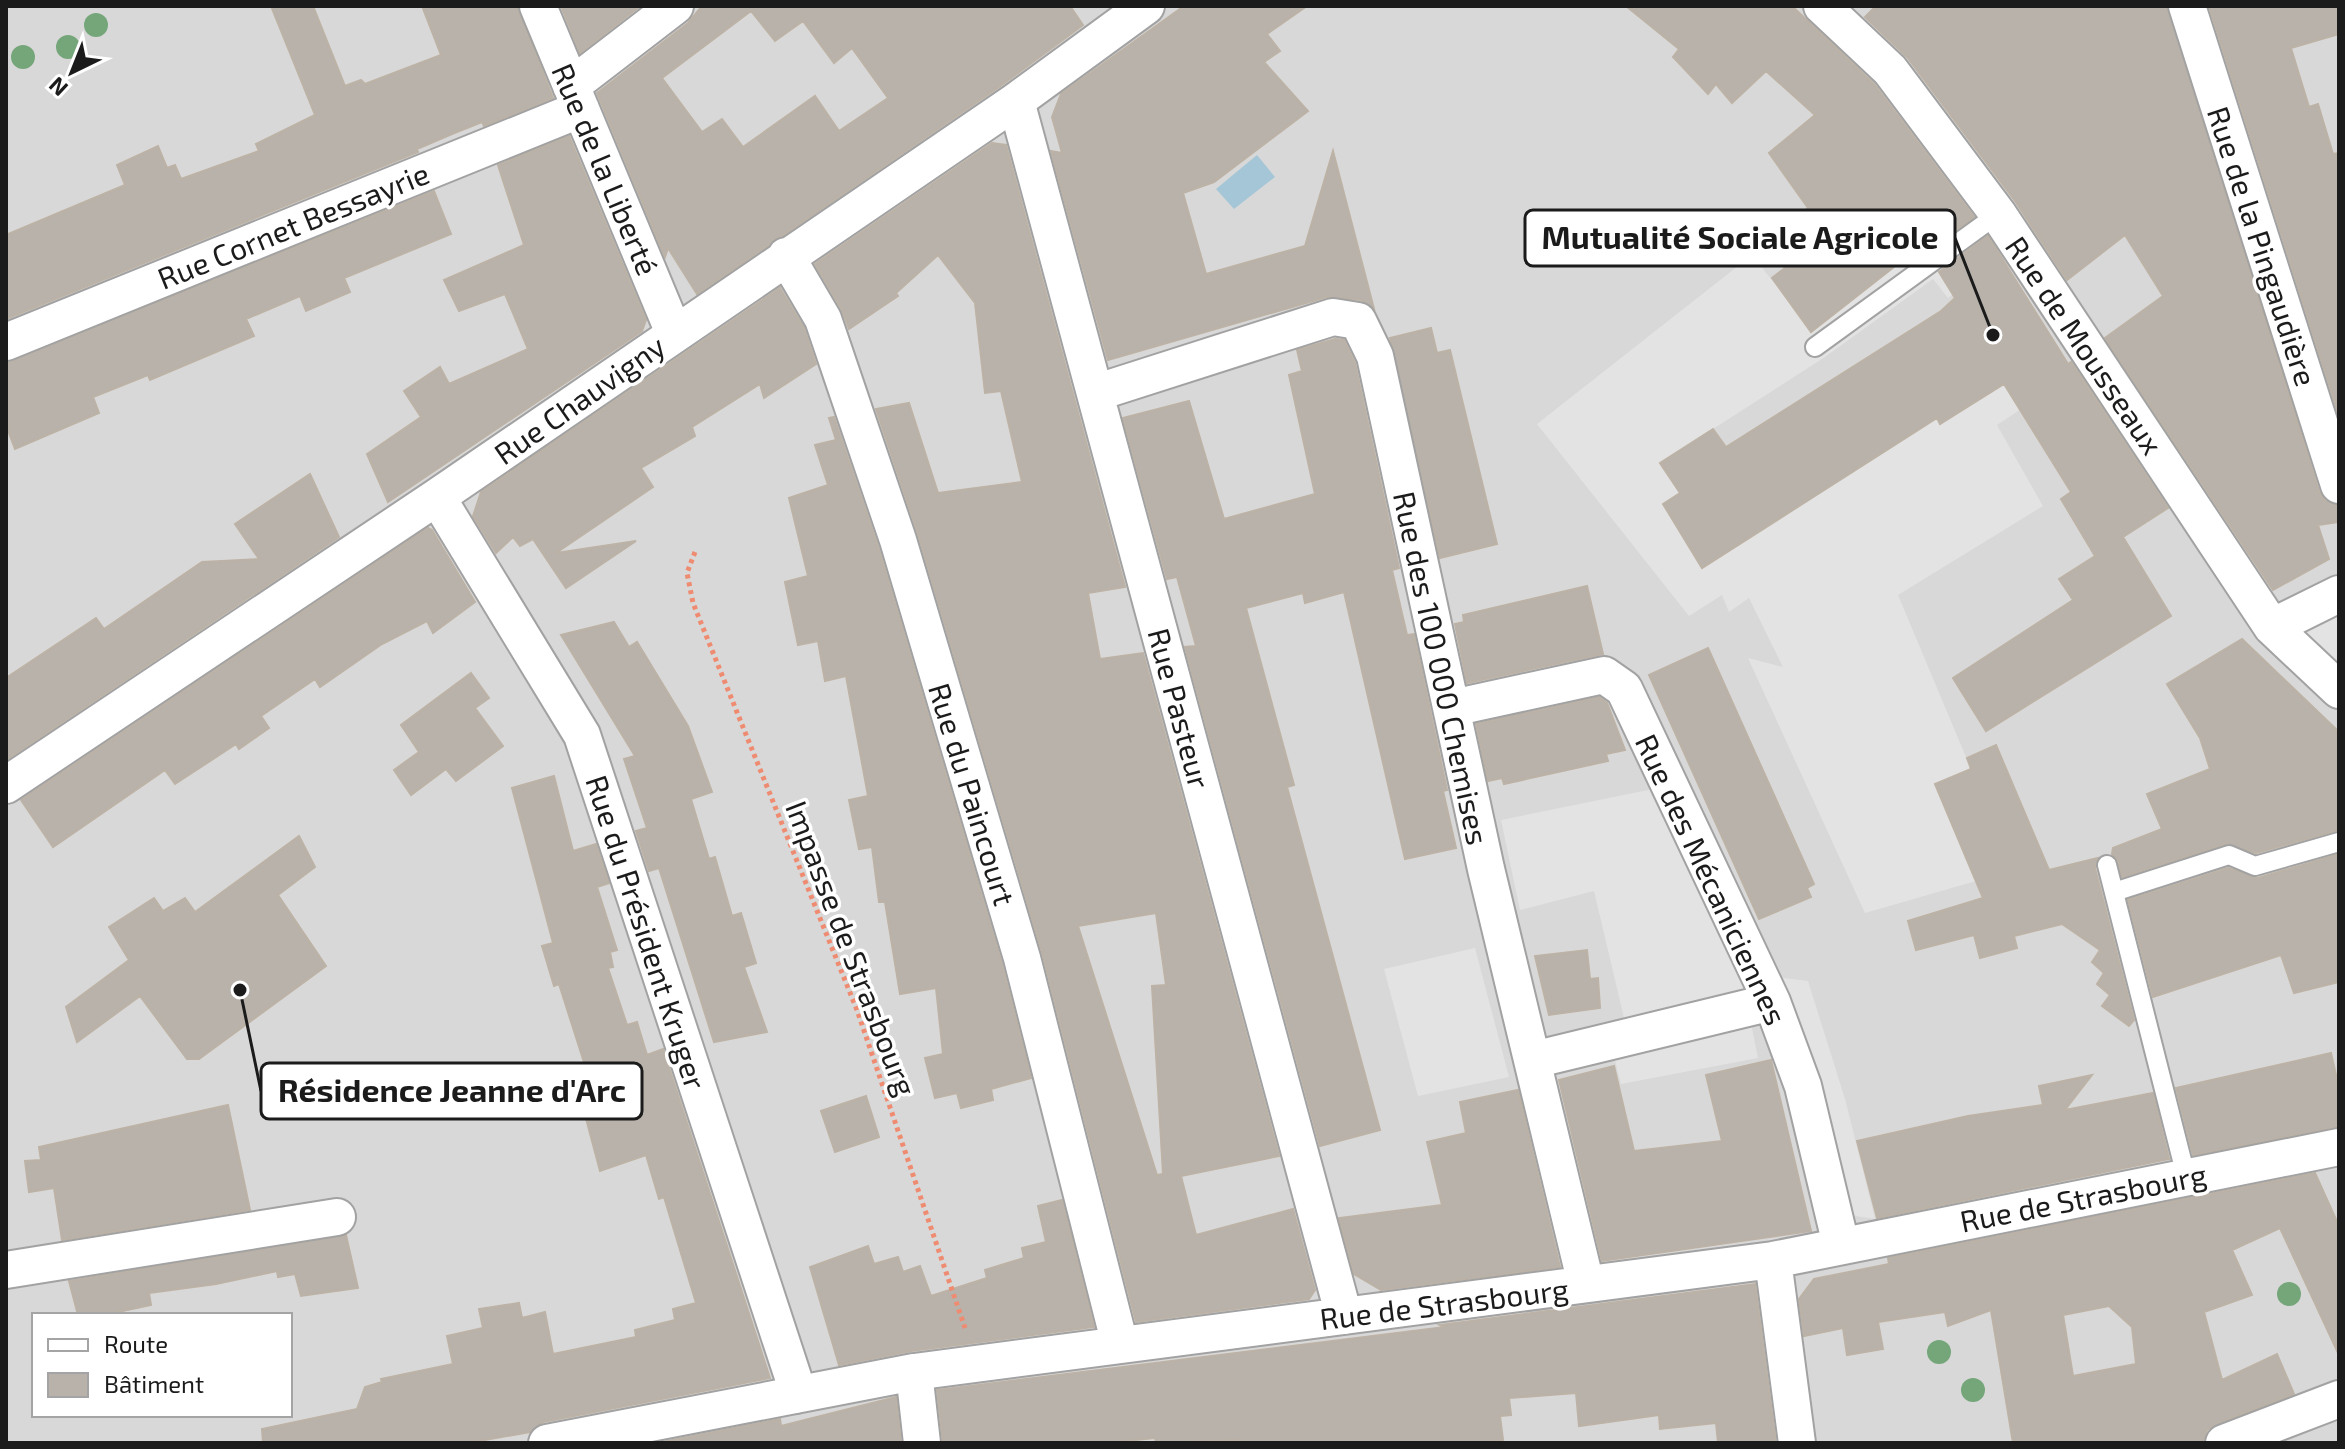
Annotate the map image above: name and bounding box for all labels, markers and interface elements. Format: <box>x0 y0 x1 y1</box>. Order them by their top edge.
north arrow <box>32 32 112 112</box>
street label: Rue de la Liberté <box>545 58 667 280</box>
text: N <box>43 72 72 102</box>
street label: Rue de la Pingaudière <box>2201 102 2325 390</box>
street label: Rue Cornet Bessayrie <box>152 154 434 296</box>
callout: Mutualité Sociale Agricole <box>1525 210 1955 266</box>
text: Mutualité Sociale Agricole <box>1541 217 1939 255</box>
street label: Rue de Mousseaux <box>1999 229 2171 461</box>
street label: Rue Chauvigny <box>487 327 671 471</box>
street label: Rue des 100 000 Chemises <box>1387 488 1497 848</box>
street label: Rue Pasteur <box>1141 624 1219 792</box>
street label: Rue du Paincourt <box>922 679 1024 909</box>
street label: Rue des Mécaniciennes <box>1629 728 1795 1030</box>
street label: Rue du Président Kruger <box>579 770 715 1094</box>
street label: Impasse de Strasbourg <box>779 795 925 1101</box>
callout: Résidence Jeanne d'Arc <box>261 1063 642 1119</box>
text: Résidence Jeanne d'Arc <box>278 1070 626 1108</box>
street label: Rue de Strasbourg <box>1957 1155 2209 1239</box>
street label: Rue de Strasbourg <box>1318 1270 1571 1336</box>
legend <box>32 1313 292 1417</box>
text: Route <box>104 1329 168 1358</box>
text: Bâtiment <box>104 1369 204 1398</box>

